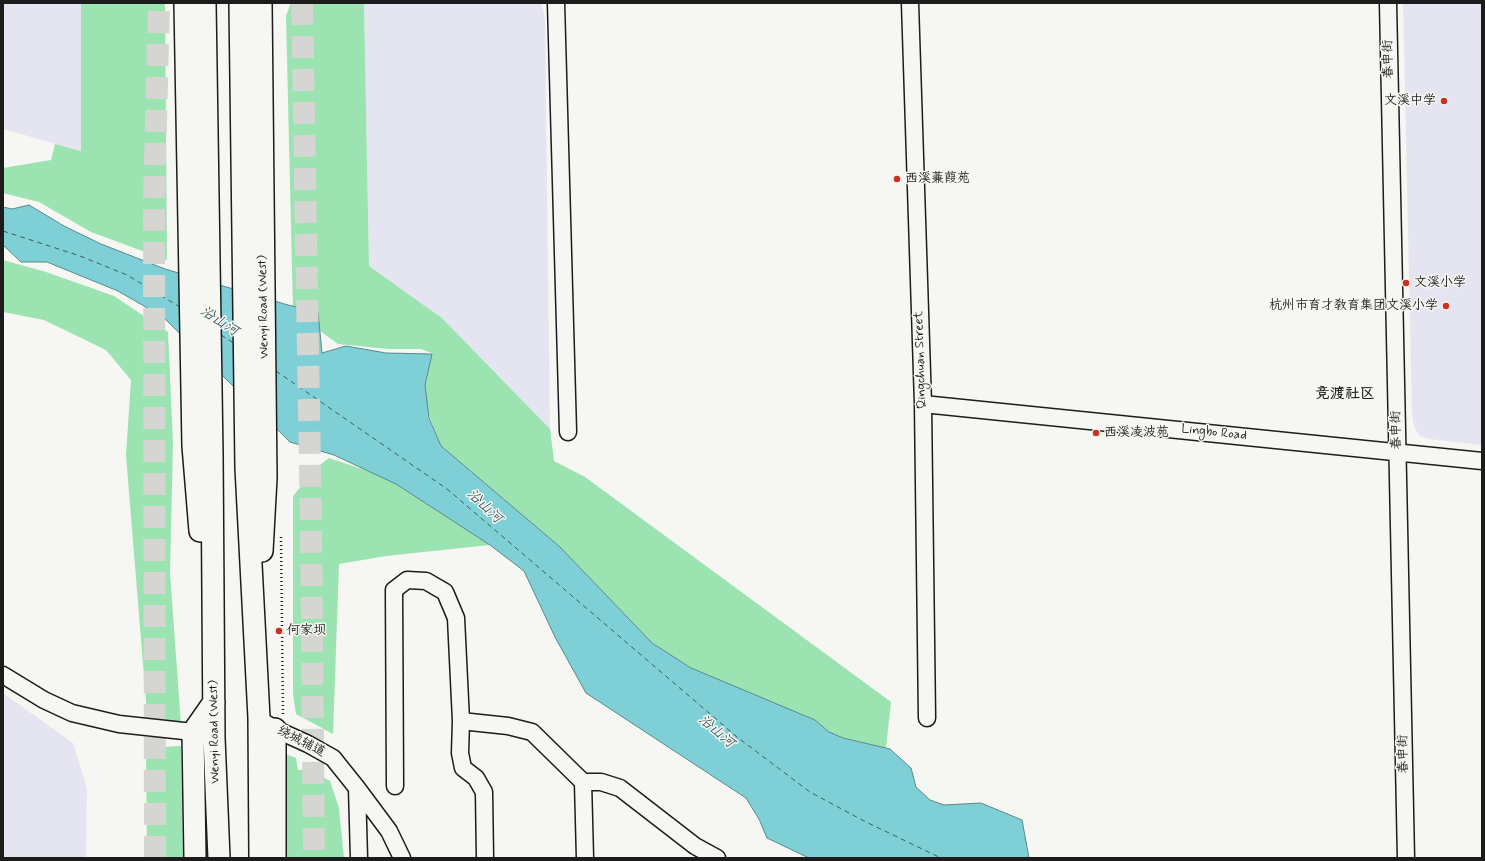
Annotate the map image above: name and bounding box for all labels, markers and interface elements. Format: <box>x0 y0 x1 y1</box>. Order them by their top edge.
street label: 春申街 <box>1381 39 1397 79</box>
place label: 文溪中学 <box>1384 93 1436 109</box>
marker: 文溪中学 <box>1439 96 1449 106</box>
place label: 西溪蒹葭苑 <box>905 171 970 187</box>
marker: 西溪蒹葭苑 <box>892 174 902 184</box>
street label: Wenyi Road (West) <box>255 255 273 359</box>
place label: 文溪小学 <box>1414 275 1466 291</box>
marker: 文溪小学 <box>1401 278 1411 288</box>
place label: 杭州市育才教育集团文溪小学 <box>1269 298 1438 314</box>
marker: 杭州市育才教育集团文溪小学 <box>1441 301 1451 311</box>
water label: 沿山河 <box>197 304 241 340</box>
street label: Qingchuan Street <box>911 311 931 409</box>
district label: 竞渡社区 <box>1315 386 1375 404</box>
street label: 春申街 <box>1389 410 1405 450</box>
street label: Lingbo Road <box>1180 422 1248 444</box>
place label: 西溪凌波苑 <box>1104 425 1169 441</box>
marker: 西溪凌波苑 <box>1091 428 1101 438</box>
water label: 沿山河 <box>463 487 505 527</box>
place label: 何家坝 <box>287 623 326 639</box>
marker: 何家坝 <box>274 626 284 636</box>
street label: Wenyi Road (West) <box>206 680 224 784</box>
water label: 沿山河 <box>695 712 737 752</box>
street label: 绕城辅道 <box>274 723 328 761</box>
street label: 春申街 <box>1396 734 1412 774</box>

